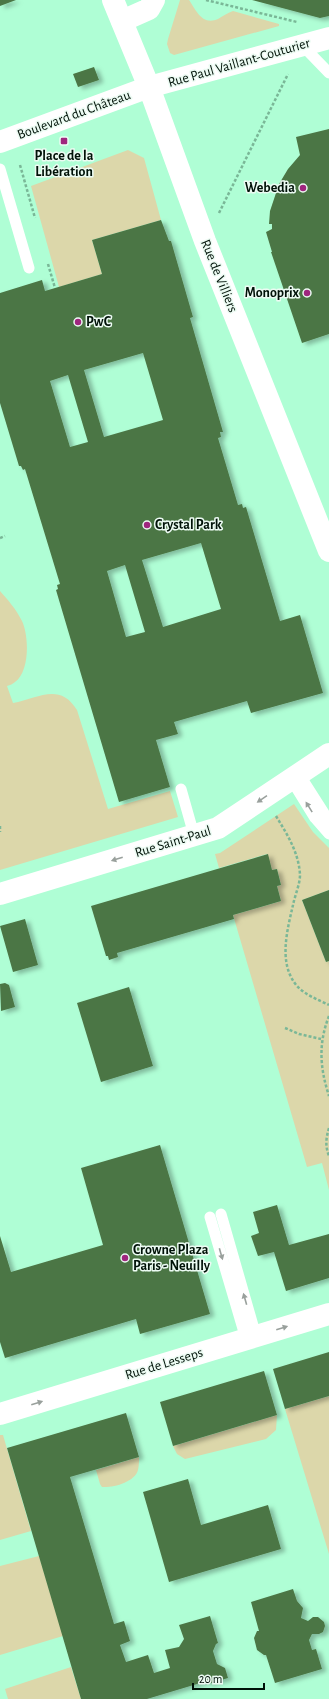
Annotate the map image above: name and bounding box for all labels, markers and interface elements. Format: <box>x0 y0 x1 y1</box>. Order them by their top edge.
street label: Rue Paul Vaillant-Couturier <box>166 36 312 90</box>
street label: Boulevard du Château <box>15 88 133 142</box>
marker: Place de la Libération <box>59 136 69 146</box>
place label: Place de la Libération <box>35 149 94 179</box>
place label: Webedia <box>245 181 295 195</box>
marker: Webedia <box>298 183 308 193</box>
street label: Rue de Villiers <box>198 238 240 314</box>
place label: Monoprix <box>245 286 300 300</box>
marker: Monoprix <box>302 288 312 298</box>
place label: PwC <box>86 315 112 329</box>
marker: PwC <box>73 317 83 327</box>
place label: Crystal Park <box>155 518 222 532</box>
marker: Crystal Park <box>142 520 152 530</box>
one-way arrow <box>257 795 267 803</box>
one-way arrow <box>305 802 312 813</box>
street label: Rue Saint-Paul <box>133 824 213 860</box>
one-way arrow <box>111 856 123 862</box>
place label: Crowne Plaza Paris - Neuilly <box>133 1243 211 1273</box>
one-way arrow <box>218 1249 224 1261</box>
marker: Crowne Plaza Paris - Neuilly <box>120 1253 130 1263</box>
one-way arrow <box>242 1293 248 1305</box>
one-way arrow <box>277 1325 289 1331</box>
street label: Rue de Lesseps <box>123 1346 205 1382</box>
one-way arrow <box>32 1400 44 1406</box>
scale bar <box>193 1665 264 1691</box>
text: 20 m <box>199 1673 222 1685</box>

